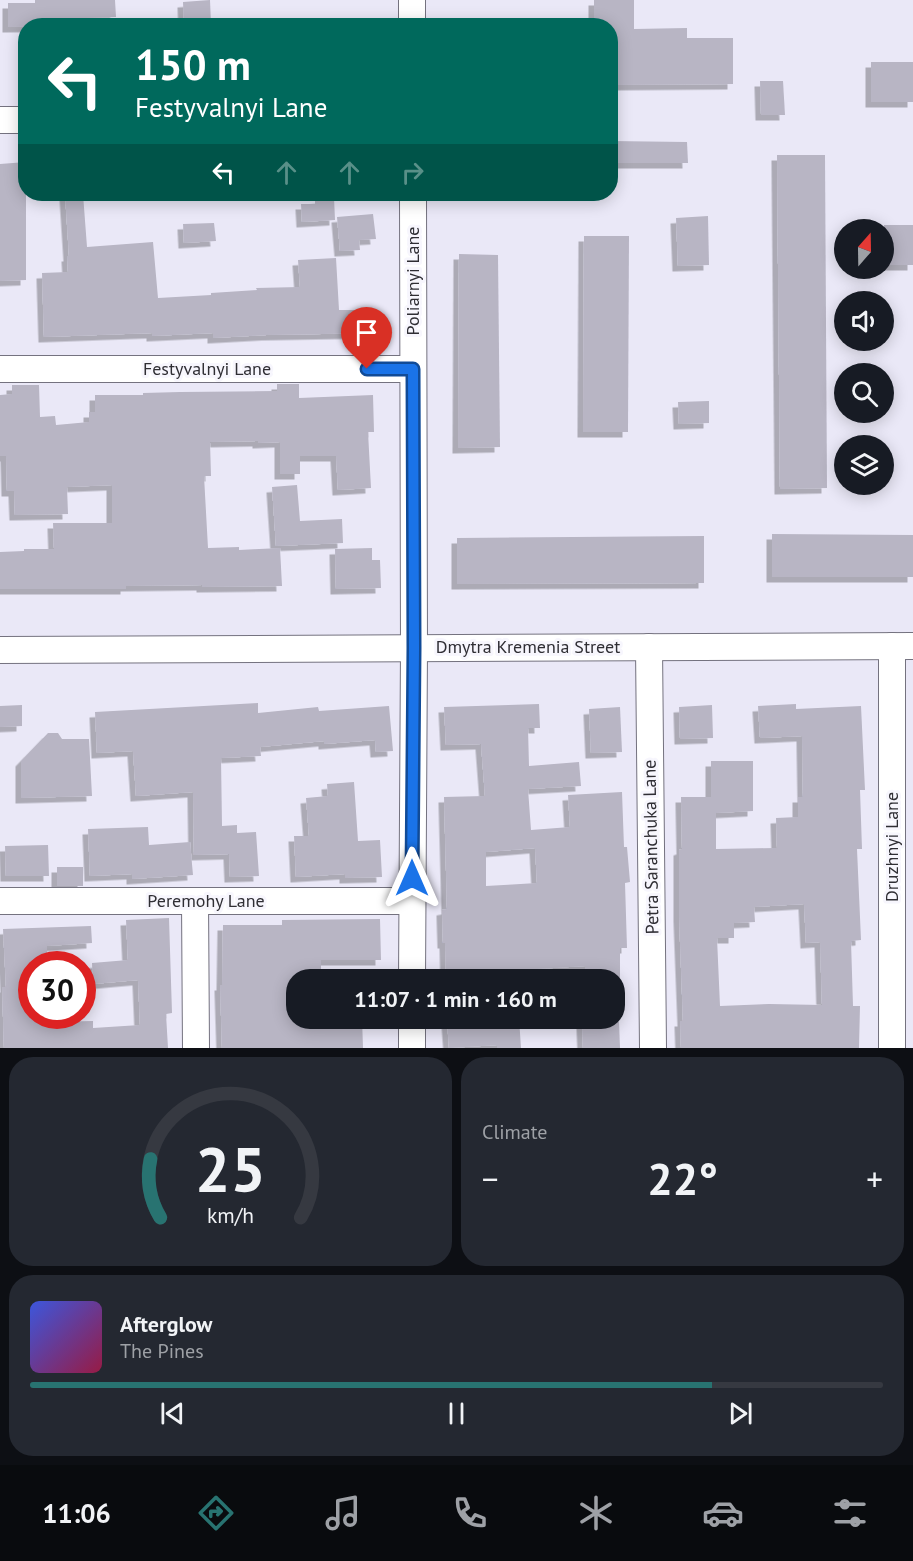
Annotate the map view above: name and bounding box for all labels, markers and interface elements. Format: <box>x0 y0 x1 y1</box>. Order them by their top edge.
text: 150 m <box>135 37 251 92</box>
icon: left <box>36 42 114 120</box>
text: Festyvalnyi Lane <box>135 90 327 124</box>
icon: left <box>207 156 240 189</box>
icon: ahead <box>270 156 303 189</box>
icon: ahead <box>333 156 366 189</box>
icon: right <box>396 156 429 189</box>
north arrow <box>834 219 894 279</box>
map controls <box>834 219 894 495</box>
street label: Poliarnyi Lane <box>401 227 424 335</box>
button: sound <box>834 291 894 351</box>
pin <box>341 307 392 369</box>
icon: arrive <box>350 316 383 349</box>
street label: Festyvalnyi Lane <box>143 357 271 380</box>
button: search <box>834 363 894 423</box>
button: layers <box>834 435 894 495</box>
street label: Dmytra Kremenia Street <box>436 635 620 658</box>
street label: Petra Saranchuka Lane <box>637 759 664 935</box>
street label: Druzhnyi Lane <box>880 792 903 902</box>
position arrow <box>380 846 444 910</box>
street label: Peremohy Lane <box>147 889 265 912</box>
speed limit sign: 30 <box>18 951 96 1029</box>
text: 11:07 · 1 min · 160 m <box>354 985 557 1013</box>
text: Climate <box>482 1119 548 1145</box>
text: 25 <box>195 1128 266 1209</box>
text: 22° <box>647 1149 718 1207</box>
text: − <box>482 1157 499 1200</box>
text: + <box>866 1157 883 1200</box>
text: km/h <box>207 1202 254 1230</box>
text: Afterglow <box>120 1310 212 1338</box>
text: The Pines <box>120 1338 204 1364</box>
icon: previous <box>156 1397 189 1430</box>
icon: pause <box>440 1397 473 1430</box>
icon: next <box>724 1397 757 1430</box>
icon: directions <box>195 1492 237 1534</box>
icon: music <box>322 1492 364 1534</box>
icon: phone <box>449 1492 491 1534</box>
icon: climate <box>575 1492 617 1534</box>
icon: car <box>702 1492 744 1534</box>
icon: filters <box>829 1492 871 1534</box>
text: 11:06 <box>42 1496 111 1530</box>

